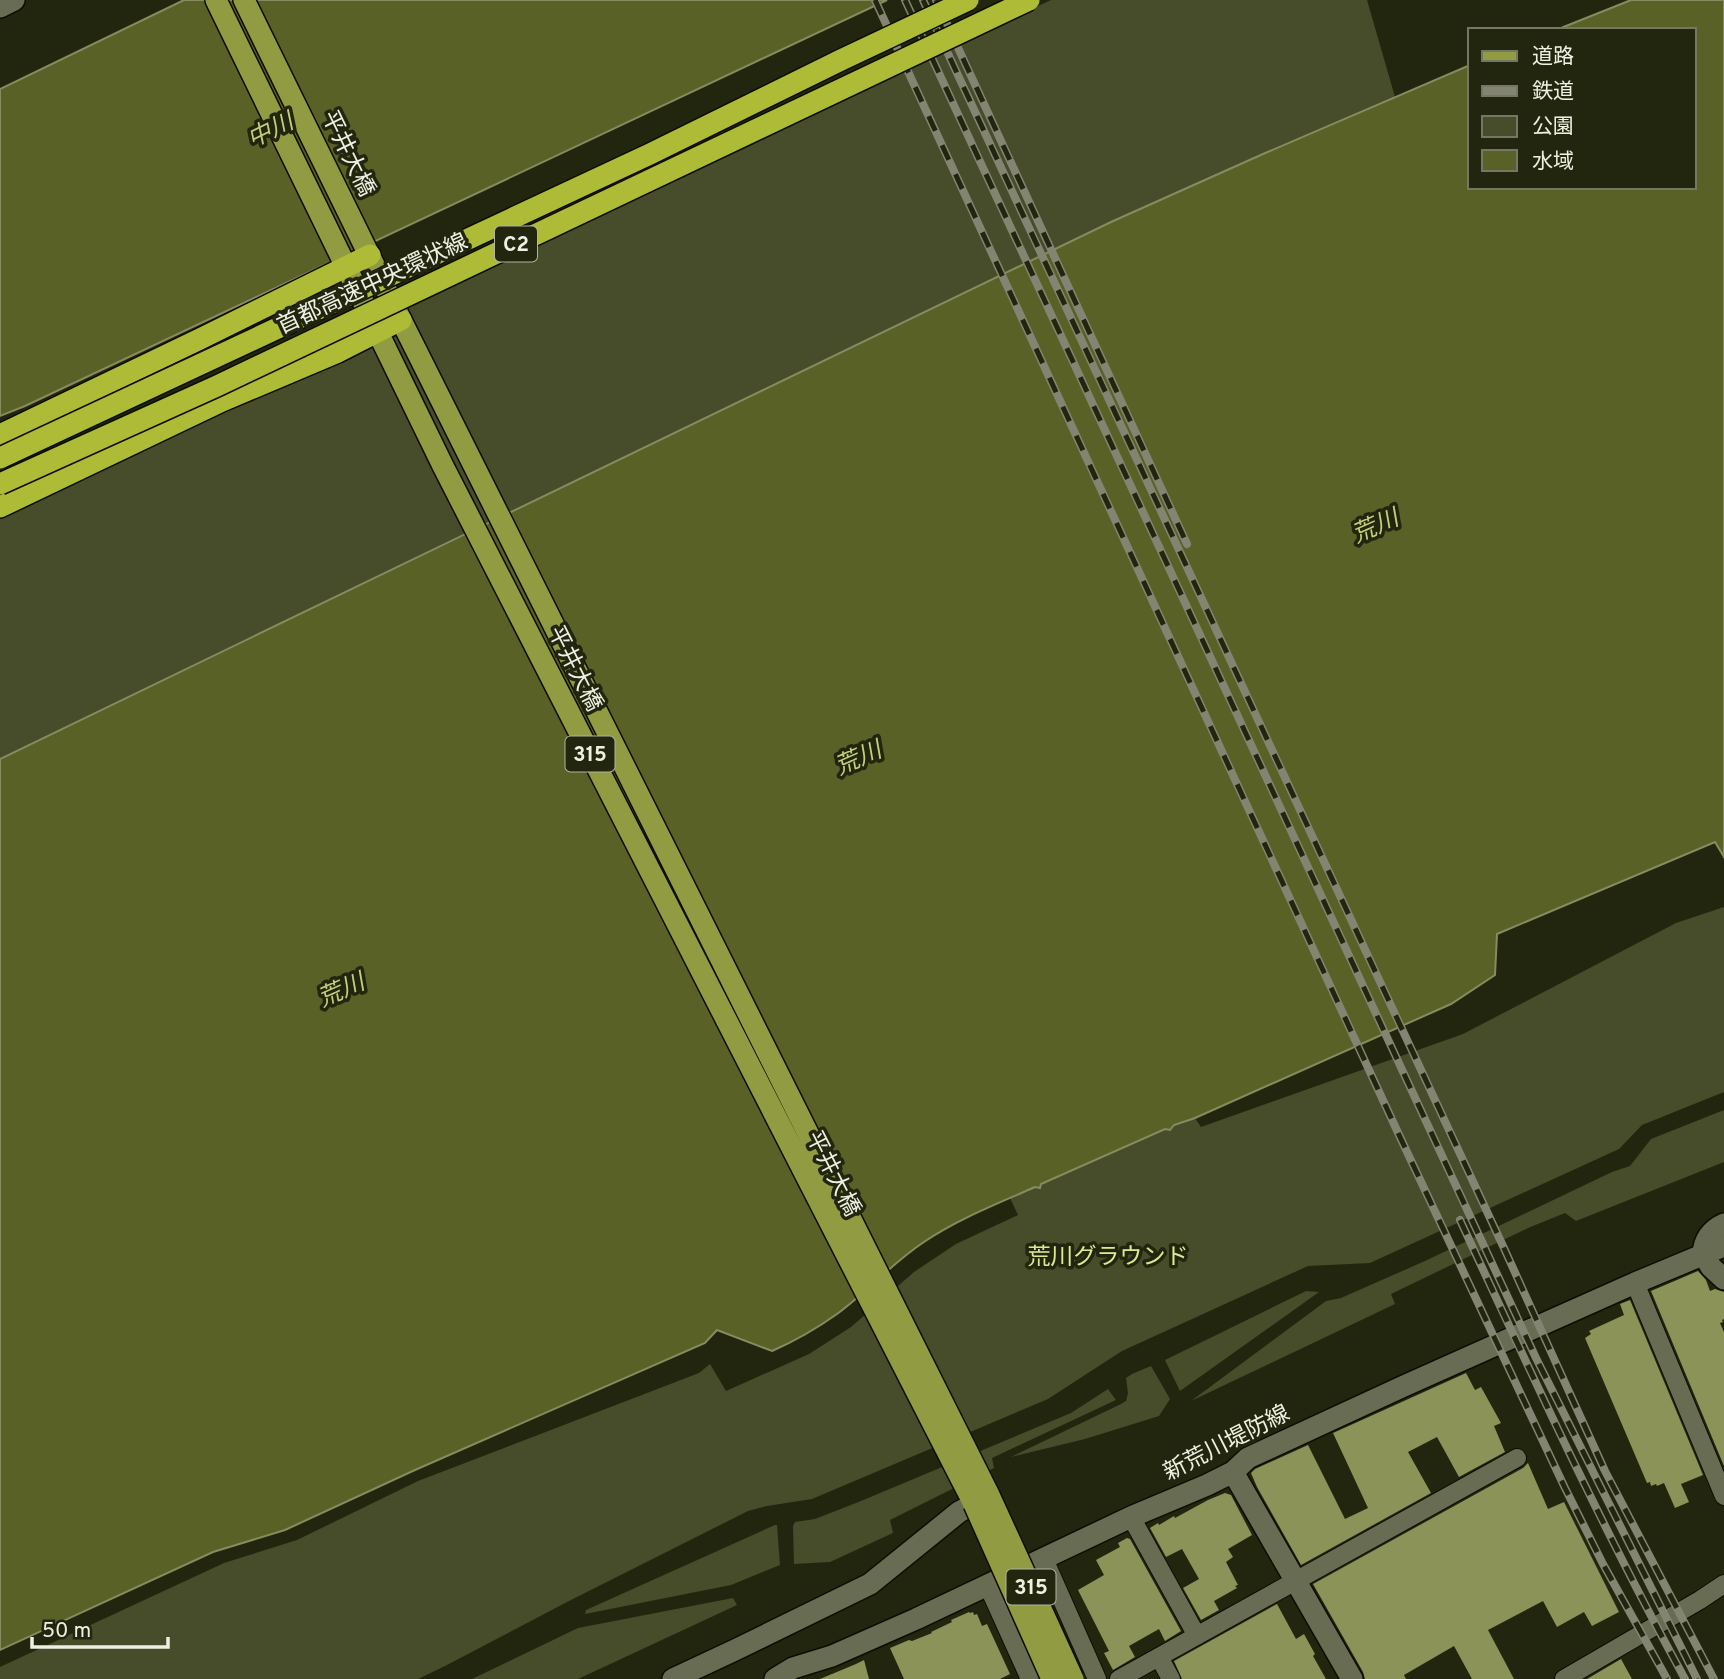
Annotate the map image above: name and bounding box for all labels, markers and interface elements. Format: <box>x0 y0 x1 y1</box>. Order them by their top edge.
legend <box>1468 28 1696 189</box>
text: 道路 <box>1532 44 1574 71</box>
text: 鉄道 <box>1532 79 1574 106</box>
water label: 中川 <box>243 106 302 156</box>
street label: 平井大橋 <box>314 106 380 202</box>
text: 公園 <box>1532 114 1574 141</box>
text: 水域 <box>1532 149 1574 176</box>
road number: C2 <box>495 226 537 262</box>
street label: 首都高速中央環状線 <box>273 228 473 342</box>
water label: 荒川 <box>1348 503 1407 551</box>
street label: 平井大橋 <box>540 622 608 717</box>
water label: 荒川 <box>831 735 890 783</box>
road number: 315 <box>566 736 614 772</box>
water label: 荒川 <box>314 967 373 1015</box>
street label: 平井大橋 <box>798 1127 866 1222</box>
park label: 荒川グラウンド <box>1028 1244 1189 1273</box>
street label: 新荒川堤防線 <box>1159 1400 1295 1488</box>
road number: 315 <box>1006 1570 1056 1604</box>
scale bar <box>32 1606 168 1650</box>
text: 50 m <box>42 1618 91 1645</box>

